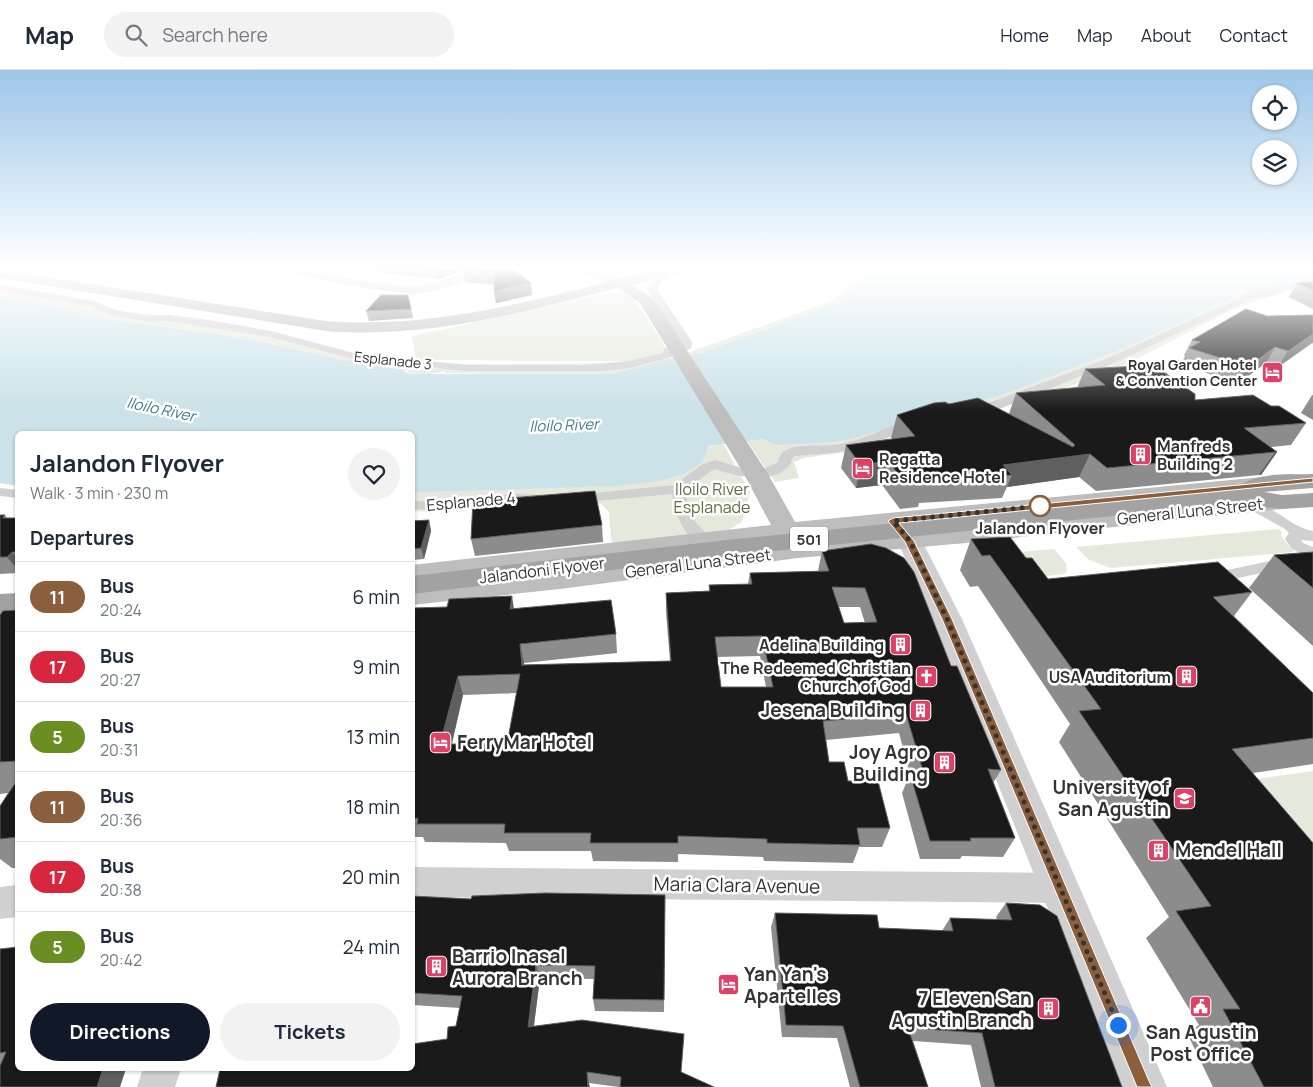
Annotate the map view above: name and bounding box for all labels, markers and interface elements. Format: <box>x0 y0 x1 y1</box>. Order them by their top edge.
search box <box>104 12 454 57</box>
text: Map <box>25 18 74 51</box>
icon: search <box>122 21 150 49</box>
text: Search here <box>162 22 268 48</box>
text: Home <box>1000 23 1049 47</box>
text: Map <box>1077 23 1113 47</box>
text: About <box>1141 23 1191 47</box>
text: Contact <box>1219 23 1288 47</box>
map controls <box>1252 85 1297 185</box>
button: locate <box>1252 85 1297 130</box>
button: layers <box>1252 140 1297 185</box>
street label: Esplanade 3 <box>353 346 433 374</box>
place label: Royal Garden Hotel & Convention Center <box>1115 355 1257 390</box>
hotel icon: Royal Garden Hotel & Convention Center <box>1261 360 1285 384</box>
water label: Iloilo River <box>125 392 200 427</box>
water label: Iloilo River <box>529 413 602 437</box>
place label: Manfreds Building 2 <box>1157 435 1233 475</box>
building icon: Manfreds Building 2 <box>1129 443 1153 467</box>
text: Jalandon Flyover <box>30 446 224 479</box>
button: heart <box>348 448 400 500</box>
place label: Regatta Residence Hotel <box>879 448 1005 488</box>
hotel icon: Regatta Residence Hotel <box>851 456 875 480</box>
park label: Iloilo River Esplanade <box>674 478 750 518</box>
text: Walk · 3 min · 230 m <box>30 482 168 504</box>
street label: Esplanade 4 <box>425 486 517 516</box>
street label: General Luna Street <box>1116 492 1264 530</box>
marker: Jalandon Flyover <box>1029 495 1051 517</box>
place label: Jalandon Flyover <box>975 517 1105 539</box>
text: Departures <box>30 525 134 551</box>
road number: 501 <box>790 526 828 552</box>
street label: General Luna Street <box>624 543 772 583</box>
street label: Jalandoni Flyover <box>478 551 606 589</box>
text: Bus <box>100 573 134 599</box>
text: 6 min <box>353 584 400 610</box>
text: 11 <box>50 585 65 609</box>
text: 20:24 <box>100 599 142 621</box>
building icon: Adelina Building <box>888 633 912 657</box>
place label: Adelina Building <box>759 634 884 656</box>
text: Bus <box>100 643 134 669</box>
text: 9 min <box>353 654 400 680</box>
text: 17 <box>49 655 66 679</box>
place label: The Redeemed Christian Church of God <box>720 657 911 697</box>
church icon: The Redeemed Christian Church of God <box>915 665 939 689</box>
building icon: USA Auditorium <box>1175 665 1199 689</box>
place label: USA Auditorium <box>1049 666 1171 688</box>
text: 20:27 <box>100 669 141 691</box>
place label: Jesena Building <box>761 697 905 723</box>
building icon: Jesena Building <box>909 698 933 722</box>
text: Bus <box>100 713 134 739</box>
text: 13 min <box>346 724 400 750</box>
text: 5 <box>52 725 63 749</box>
place label: FerryMar Hotel <box>457 729 592 755</box>
hotel icon: FerryMar Hotel <box>429 730 453 754</box>
text: 20:31 <box>100 739 139 761</box>
place label: Joy Agro Building <box>849 739 928 787</box>
building icon: Joy Agro Building <box>932 751 956 775</box>
place label: University of San Agustin <box>1052 774 1169 822</box>
text: Bus <box>100 783 134 809</box>
school or university icon: University of San Agustin <box>1173 786 1197 810</box>
text: 18 min <box>346 794 400 820</box>
text: 11 <box>50 795 65 819</box>
text: 20:36 <box>100 809 142 831</box>
place label: Mendel Hall <box>1175 837 1282 863</box>
building icon: Mendel Hall <box>1147 838 1171 862</box>
text: Bus <box>100 853 134 879</box>
text: 20 min <box>342 864 400 890</box>
text: 17 <box>49 865 66 889</box>
street label: Maria Clara Avenue <box>653 871 821 899</box>
text: 20:38 <box>100 879 142 901</box>
text: Bus <box>100 923 134 949</box>
text: 24 min <box>343 934 400 960</box>
text: 5 <box>52 935 63 959</box>
place label: Barrio Inasal Aurora Branch <box>452 943 583 991</box>
text: 20:42 <box>100 949 142 971</box>
building icon: Barrio Inasal Aurora Branch <box>424 955 448 979</box>
place label: Yan Yan's Apartelles <box>744 961 839 1009</box>
hotel icon: Yan Yan's Apartelles <box>716 973 740 997</box>
place label: 7 Eleven San Agustin Branch <box>891 985 1032 1033</box>
public building icon: San Agustin Post Office <box>1189 994 1213 1018</box>
building icon: 7 Eleven San Agustin Branch <box>1036 997 1060 1021</box>
button: Directions <box>30 1003 210 1061</box>
button: Tickets <box>220 1003 400 1061</box>
your location <box>1106 1013 1131 1038</box>
place label: San Agustin Post Office <box>1145 1019 1257 1067</box>

